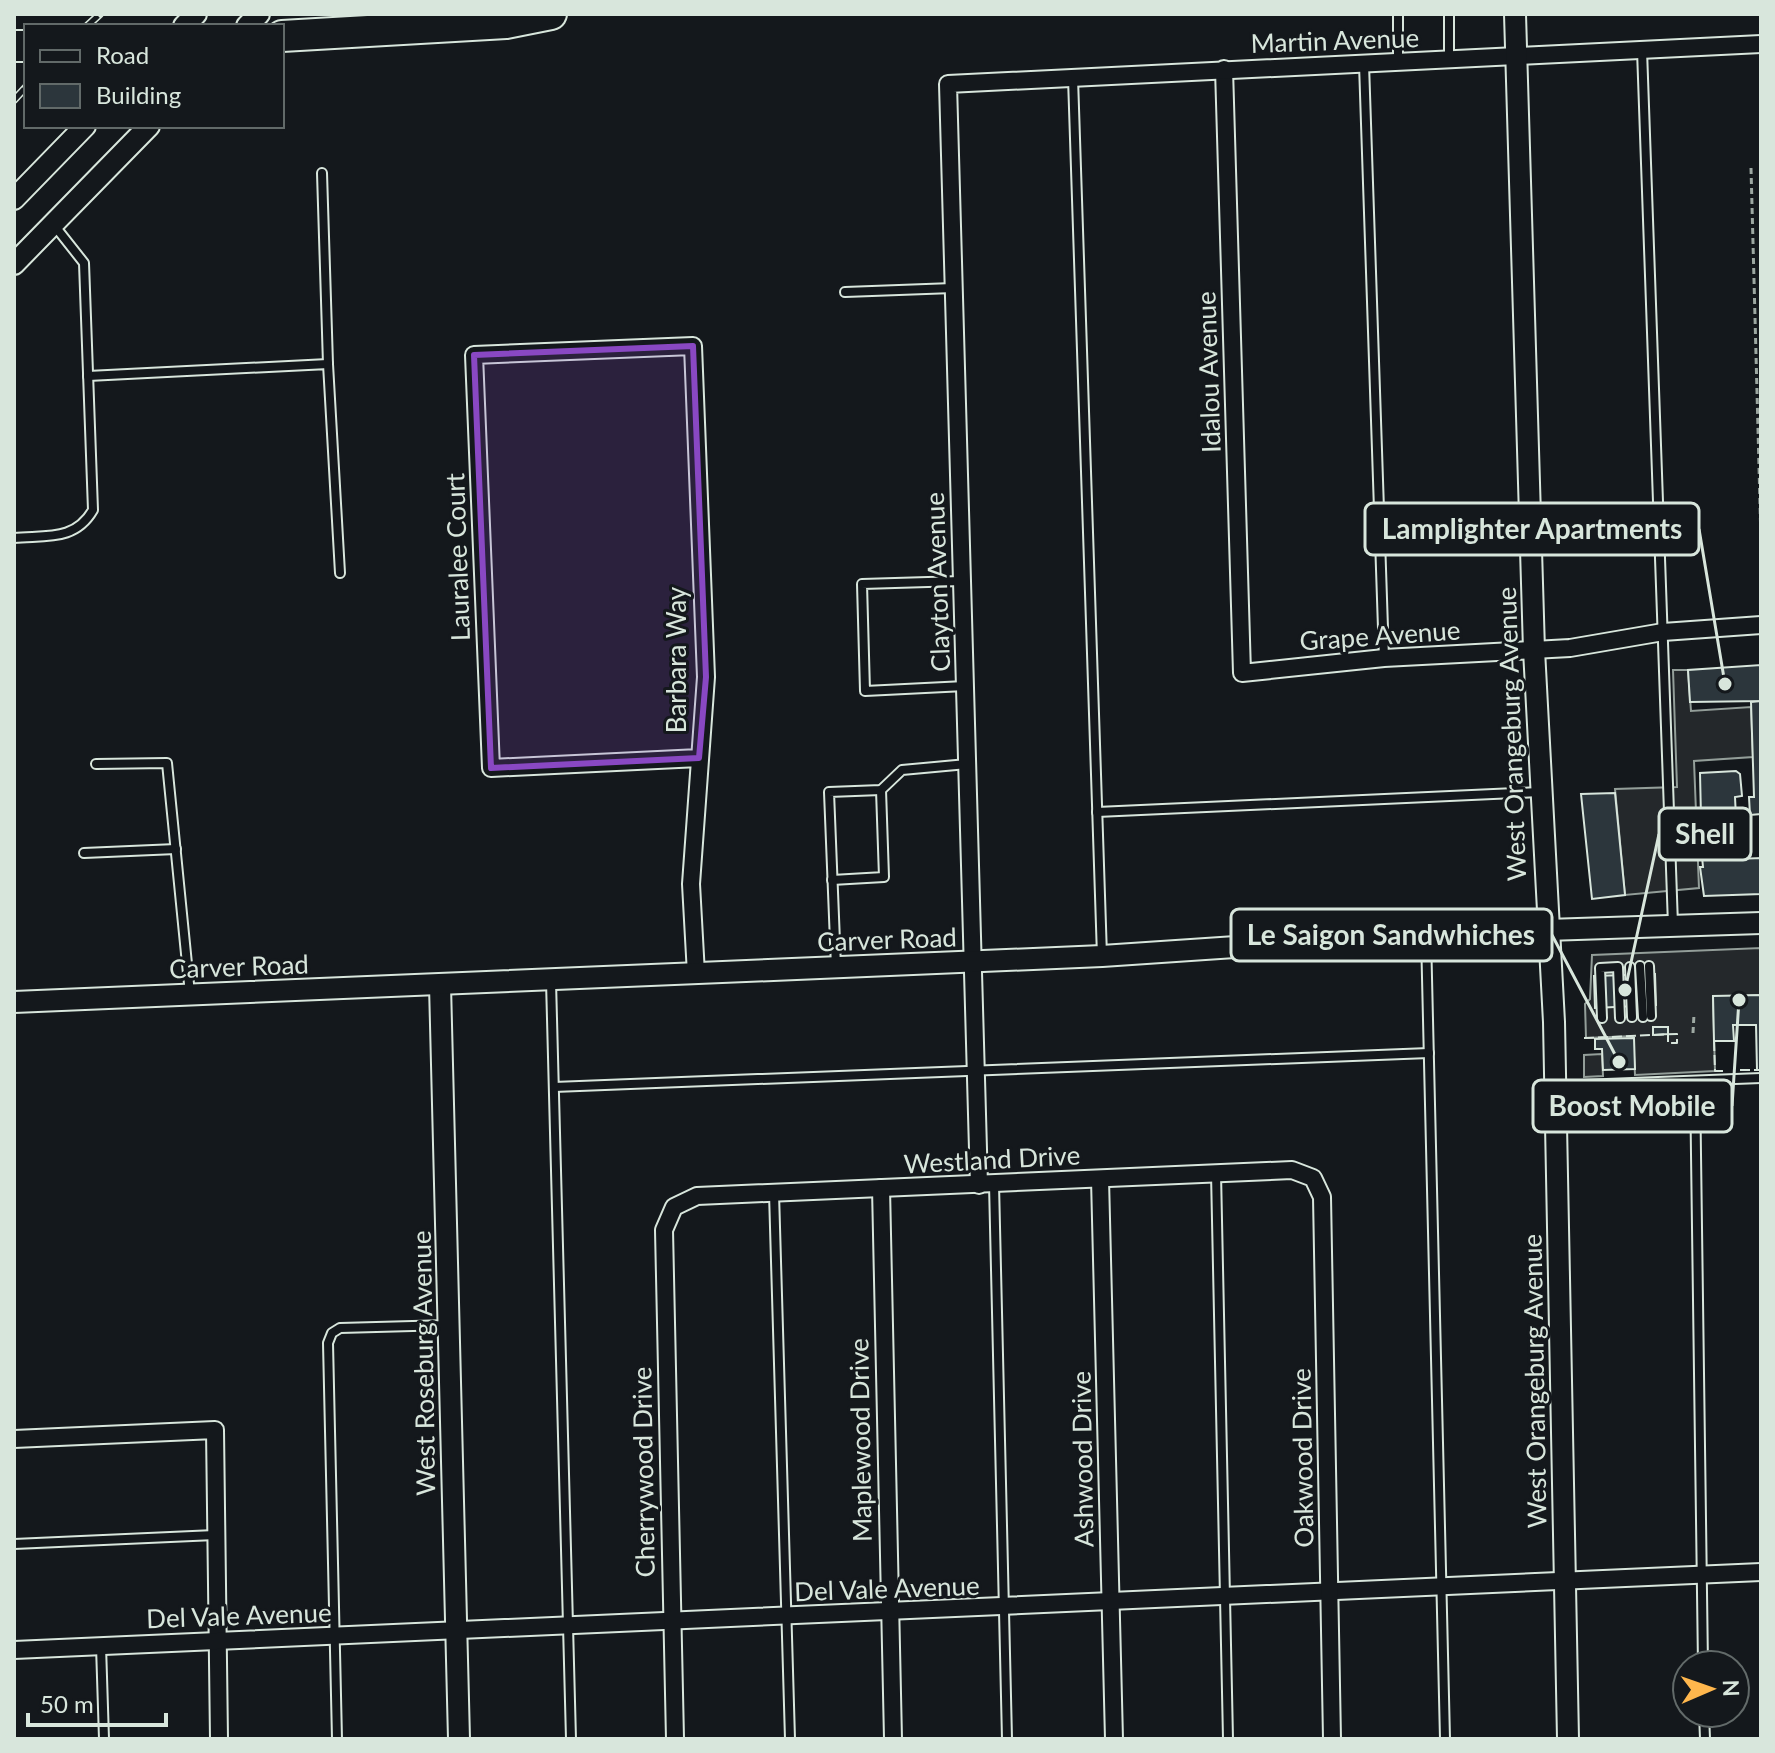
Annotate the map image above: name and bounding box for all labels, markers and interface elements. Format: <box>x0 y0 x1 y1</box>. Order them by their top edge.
street label: Martin Avenue <box>1250 21 1420 59</box>
legend <box>24 24 284 128</box>
text: Road <box>96 40 149 69</box>
text: Building <box>96 80 181 109</box>
street label: Idalou Avenue <box>1189 291 1227 453</box>
street label: Lauralee Court <box>438 472 476 642</box>
street label: Clayton Avenue <box>918 492 956 672</box>
callout: Lamplighter Apartments <box>1365 503 1699 555</box>
text: Lamplighter Apartments <box>1382 511 1682 545</box>
street label: Barbara Way <box>660 586 692 733</box>
street label: West Orangeburg Avenue <box>1490 586 1532 882</box>
street label: Grape Avenue <box>1298 613 1461 657</box>
callout: Shell <box>1659 808 1751 860</box>
text: Shell <box>1675 816 1735 850</box>
callout: Le Saigon Sandwhiches <box>1231 909 1552 961</box>
text: Le Saigon Sandwhiches <box>1247 917 1535 951</box>
street label: Carver Road <box>817 921 957 957</box>
street label: Carver Road <box>169 948 309 984</box>
callout: Boost Mobile <box>1533 1080 1732 1132</box>
text: Boost Mobile <box>1549 1088 1716 1122</box>
street label: Westland Drive <box>903 1138 1081 1180</box>
street label: West Roseburg Avenue <box>405 1230 441 1496</box>
street label: West Orangeburg Avenue <box>1515 1234 1553 1528</box>
street label: Maplewood Drive <box>842 1338 878 1542</box>
street label: Cherrywood Drive <box>625 1366 661 1578</box>
street label: Oakwood Drive <box>1284 1368 1320 1548</box>
street label: Ashwood Drive <box>1064 1371 1100 1547</box>
street label: Del Vale Avenue <box>794 1569 980 1607</box>
street label: Del Vale Avenue <box>146 1596 332 1634</box>
north arrow <box>1671 1649 1751 1729</box>
scale bar <box>28 1677 166 1727</box>
text: N <box>1718 1679 1745 1697</box>
text: 50 m <box>40 1689 94 1718</box>

